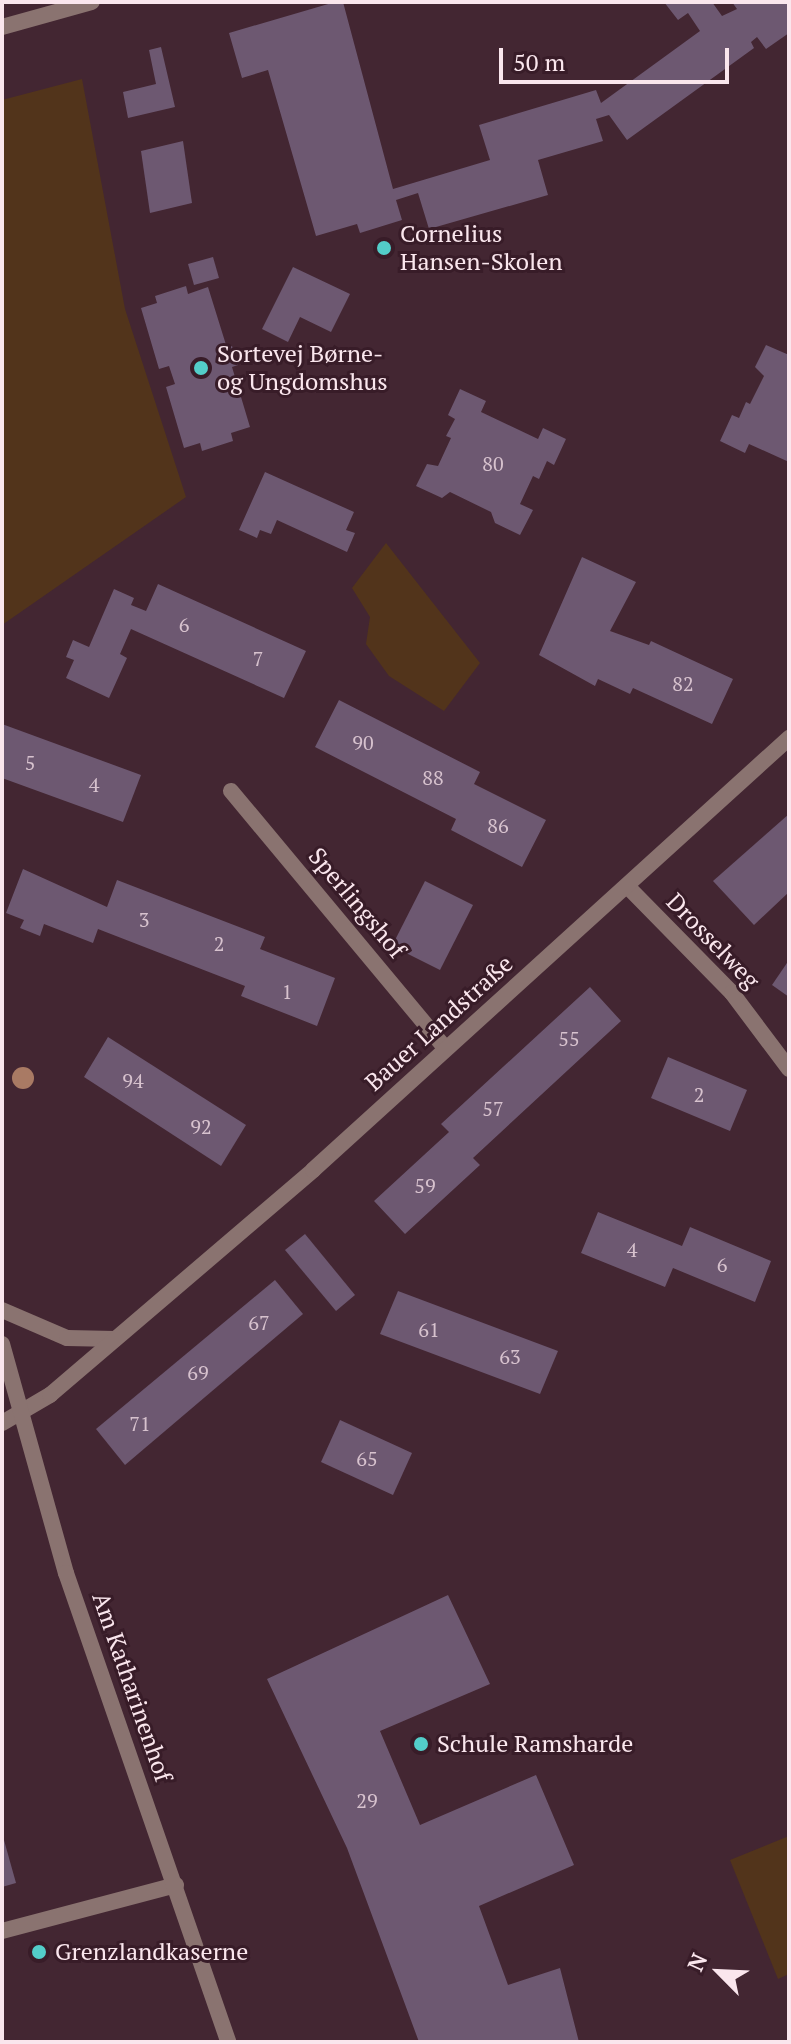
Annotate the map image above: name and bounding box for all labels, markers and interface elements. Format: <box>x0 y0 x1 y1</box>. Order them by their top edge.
scale bar <box>503 32 733 82</box>
text: 50 m <box>513 46 565 78</box>
place label: Cornelius Hansen-Skolen <box>400 220 563 276</box>
marker: Cornelius Hansen-Skolen <box>375 239 393 257</box>
place label: Sortevej Børne- og Ungdomshus <box>217 340 388 396</box>
marker: Sortevej Børne- og Ungdomshus <box>192 359 210 377</box>
house number: 80 <box>482 451 504 475</box>
house number: 6 <box>179 612 189 636</box>
house number: 7 <box>253 646 263 670</box>
house number: 82 <box>672 671 694 695</box>
house number: 90 <box>352 730 374 754</box>
house number: 5 <box>25 750 35 774</box>
house number: 88 <box>422 765 444 789</box>
house number: 4 <box>89 772 99 796</box>
house number: 86 <box>487 813 509 837</box>
street label: Sperlingshof <box>303 842 411 964</box>
street label: Drosselweg <box>660 887 766 995</box>
house number: 3 <box>139 907 149 931</box>
house number: 2 <box>214 931 224 955</box>
street label: Bauer Landstraße <box>359 949 519 1097</box>
house number: 1 <box>282 979 292 1003</box>
house number: 55 <box>558 1026 580 1050</box>
house number: 94 <box>122 1068 144 1092</box>
house number: 2 <box>694 1082 704 1106</box>
house number: 57 <box>482 1096 504 1120</box>
house number: 92 <box>190 1114 212 1138</box>
house number: 59 <box>414 1173 436 1197</box>
house number: 4 <box>627 1237 637 1261</box>
house number: 6 <box>717 1252 727 1276</box>
house number: 67 <box>248 1310 270 1334</box>
house number: 61 <box>418 1317 440 1341</box>
house number: 63 <box>499 1344 521 1368</box>
house number: 69 <box>187 1360 209 1384</box>
house number: 71 <box>129 1411 151 1435</box>
house number: 65 <box>356 1446 378 1470</box>
street label: Am Katharinenhof <box>86 1589 178 1785</box>
place label: Schule Ramsharde <box>437 1730 633 1758</box>
marker: Schule Ramsharde <box>412 1735 430 1753</box>
house number: 29 <box>356 1788 378 1812</box>
north arrow <box>679 1932 759 2012</box>
place label: Grenzlandkaserne <box>55 1938 248 1966</box>
marker: Grenzlandkaserne <box>30 1943 48 1961</box>
text: N <box>680 1949 713 1976</box>

